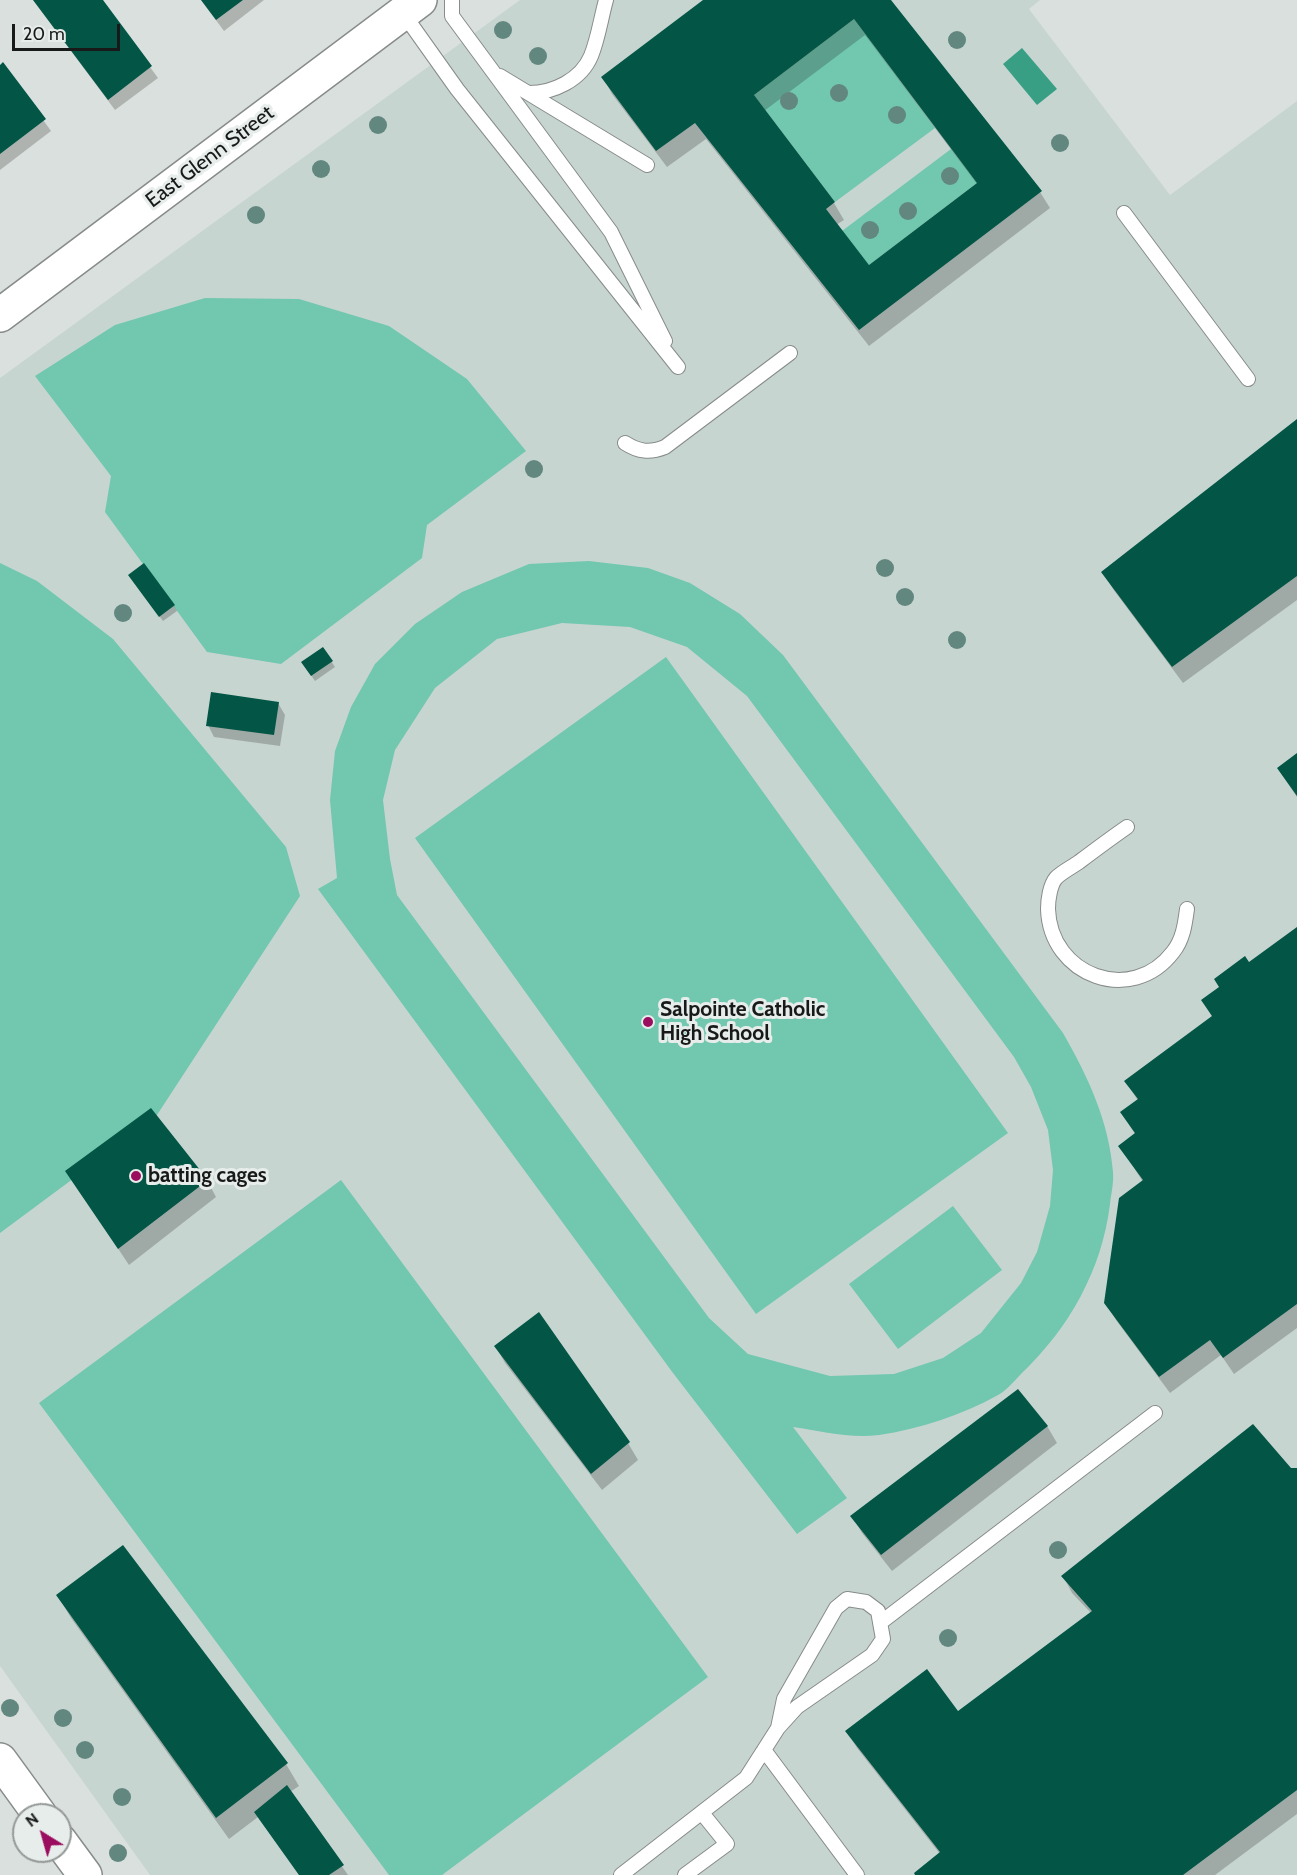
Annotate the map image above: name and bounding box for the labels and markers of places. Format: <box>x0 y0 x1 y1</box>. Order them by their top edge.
place label: Salpointe Catholic High School <box>660 997 825 1047</box>
marker: Salpointe Catholic High School <box>641 1015 655 1029</box>
place label: batting cages <box>148 1163 267 1189</box>
marker: batting cages <box>129 1169 143 1183</box>

